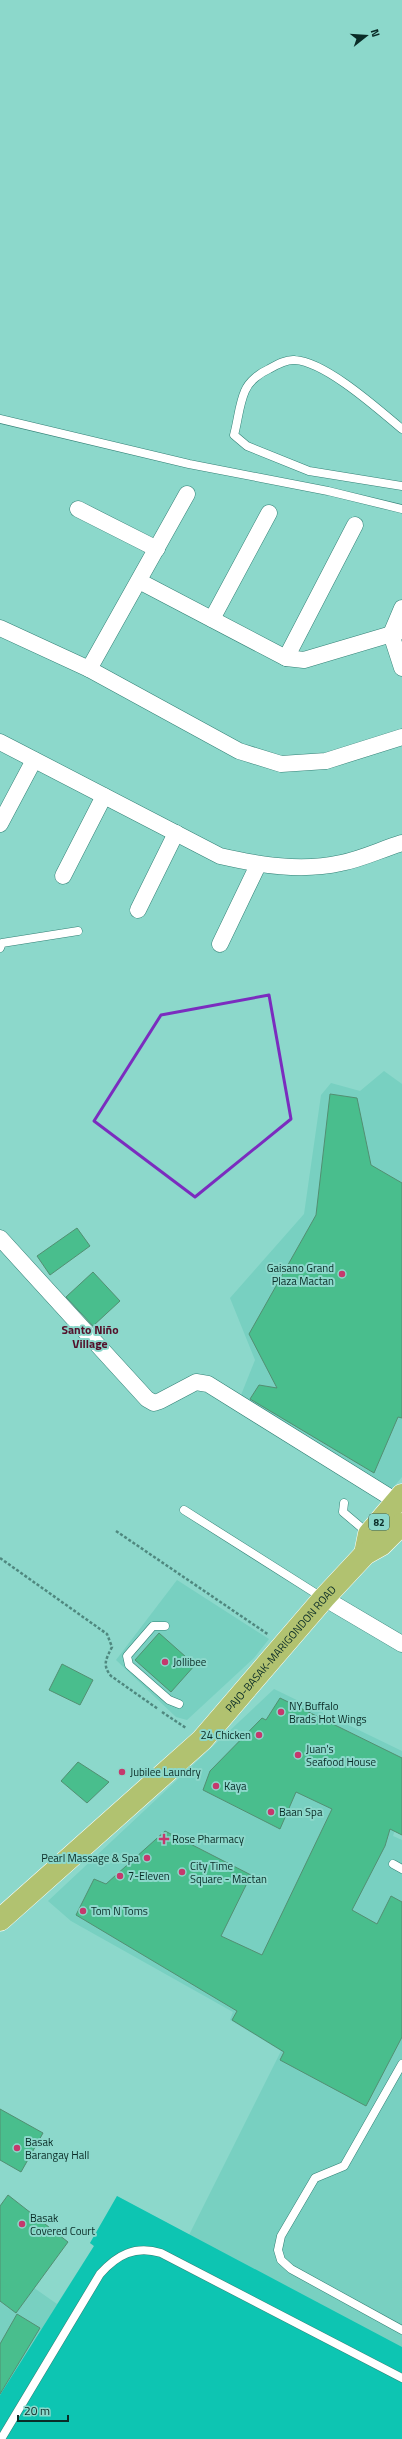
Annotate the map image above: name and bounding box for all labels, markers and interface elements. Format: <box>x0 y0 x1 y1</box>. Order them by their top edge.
north arrow <box>346 16 386 56</box>
text: N <box>367 27 384 39</box>
place label: Gaisano Grand Plaza Mactan <box>267 1260 334 1289</box>
marker: Gaisano Grand Plaza Mactan <box>337 1269 347 1279</box>
district label: Santo Niño Village <box>61 1320 119 1353</box>
road number: 82 <box>369 1514 389 1530</box>
street label: PAJO-BASAK-MARIGONDON ROAD <box>221 1582 340 1716</box>
place label: Jollibee <box>173 1654 207 1670</box>
marker: Jollibee <box>160 1657 170 1667</box>
place label: NY Buffalo Brads Hot Wings <box>289 1698 367 1727</box>
marker: NY Buffalo Brads Hot Wings <box>276 1707 286 1717</box>
place label: 24 Chicken <box>201 1727 251 1743</box>
marker: 24 Chicken <box>254 1730 264 1740</box>
place label: Juan's Seafood House <box>306 1741 377 1770</box>
marker: Juan's Seafood House <box>293 1750 303 1760</box>
place label: Jubilee Laundry <box>130 1764 201 1780</box>
marker: Jubilee Laundry <box>117 1767 127 1777</box>
place label: Kaya <box>224 1778 247 1794</box>
marker: Kaya <box>211 1781 221 1791</box>
place label: Baan Spa <box>279 1804 323 1820</box>
marker: Baan Spa <box>266 1807 276 1817</box>
place label: Rose Pharmacy <box>172 1831 245 1847</box>
marker: Rose Pharmacy <box>159 1834 169 1844</box>
place label: Pearl Massage & Spa <box>41 1850 139 1866</box>
marker: Pearl Massage & Spa <box>142 1853 152 1863</box>
place label: City Time Square - Mactan <box>190 1858 267 1887</box>
marker: City Time Square - Mactan <box>177 1867 187 1877</box>
place label: 7-Eleven <box>128 1868 170 1884</box>
marker: 7-Eleven <box>115 1871 125 1881</box>
place label: Tom N Toms <box>91 1903 148 1919</box>
marker: Tom N Toms <box>78 1906 88 1916</box>
place label: Basak Barangay Hall <box>25 2134 89 2163</box>
marker: Basak Barangay Hall <box>12 2143 22 2153</box>
place label: Basak Covered Court <box>30 2210 95 2239</box>
marker: Basak Covered Court <box>17 2219 27 2229</box>
scale bar <box>18 2397 68 2423</box>
text: 20 m <box>24 2401 50 2420</box>

